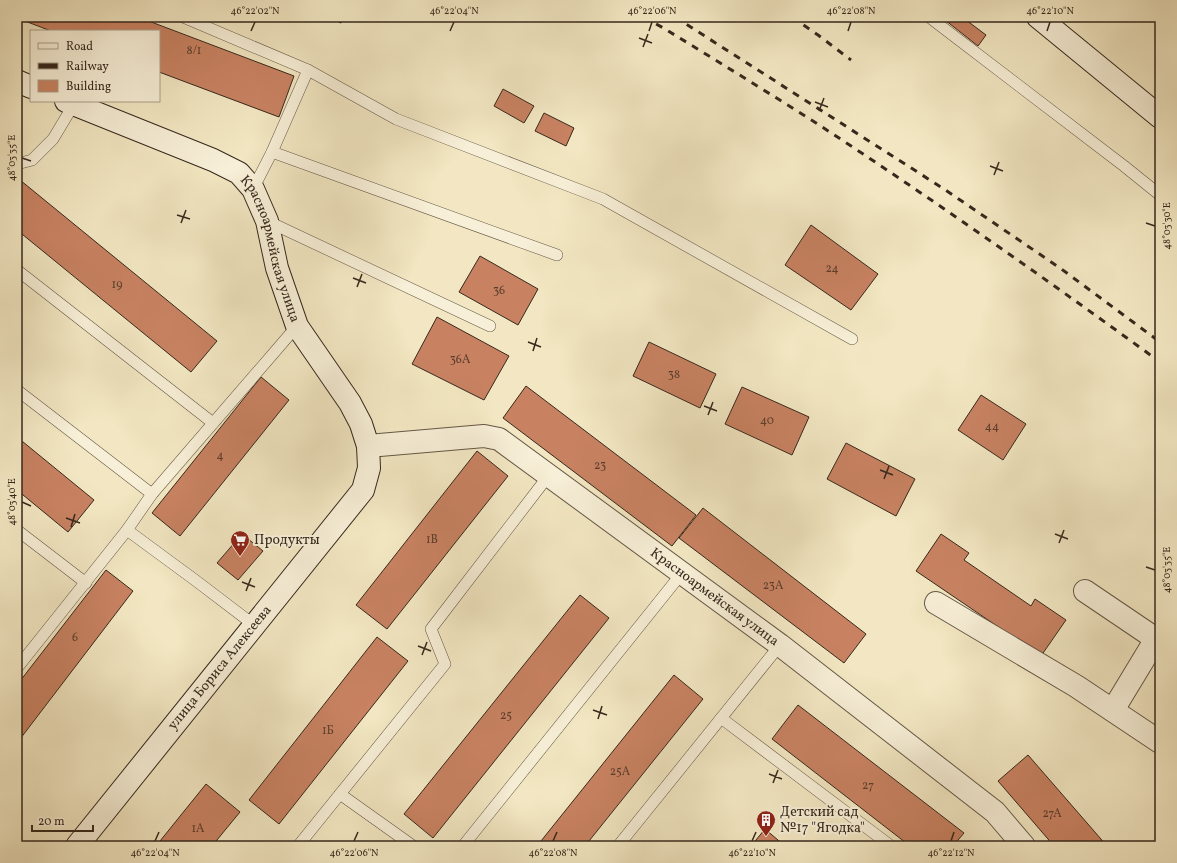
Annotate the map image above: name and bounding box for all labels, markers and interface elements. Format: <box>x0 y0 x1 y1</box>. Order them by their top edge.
text: 46°22'02"N <box>231 4 280 18</box>
text: 46°22'04"N <box>429 4 479 18</box>
text: 46°22'06"N <box>628 4 677 18</box>
text: 46°22'08"N <box>827 4 876 18</box>
text: 46°22'10"N <box>1026 4 1074 18</box>
legend <box>30 30 160 102</box>
text: Road <box>66 39 93 55</box>
house number: 8/1 <box>187 43 201 59</box>
text: Railway <box>66 59 109 75</box>
text: Building <box>66 79 111 95</box>
text: 48°03'35"E <box>5 135 19 181</box>
street label: Красноармейская улица <box>236 171 305 325</box>
text: 48°03'30"E <box>1160 202 1174 250</box>
house number: 24 <box>825 261 839 277</box>
house number: 19 <box>112 277 122 293</box>
house number: 36 <box>493 283 505 299</box>
house number: 36А <box>450 352 471 368</box>
house number: 38 <box>668 367 680 383</box>
house number: 40 <box>760 413 774 429</box>
house number: 44 <box>985 419 999 435</box>
house number: 4 <box>216 448 224 464</box>
house number: 23 <box>594 458 606 474</box>
text: 48°03'40"E <box>5 478 19 526</box>
supermarket icon: Продукты <box>229 529 251 557</box>
place label: Продукты <box>254 531 320 550</box>
house number: 1В <box>426 532 438 548</box>
street label: Красноармейская улица <box>646 543 783 651</box>
text: 48°03'35"E <box>1160 547 1174 593</box>
house number: 23А <box>763 578 784 594</box>
street label: улица Бориса Алексеева <box>164 602 276 734</box>
house number: 6 <box>72 630 78 646</box>
house number: 25 <box>500 708 512 724</box>
house number: 1Б <box>322 723 334 739</box>
house number: 25А <box>610 764 631 780</box>
house number: 27 <box>862 778 874 794</box>
place label: Детский сад №17 "Ягодка" <box>780 803 865 838</box>
house number: 27А <box>1042 806 1062 822</box>
scale bar <box>32 807 93 833</box>
building icon: Детский сад №17 "Ягодка" <box>755 809 777 837</box>
text: 20 m <box>38 814 65 830</box>
house number: 1А <box>191 821 205 837</box>
text: 46°22'04"N <box>130 846 180 860</box>
text: 46°22'06"N <box>330 846 379 860</box>
text: 46°22'08"N <box>529 846 578 860</box>
text: 46°22'10"N <box>728 846 776 860</box>
text: 46°22'12"N <box>928 846 975 860</box>

